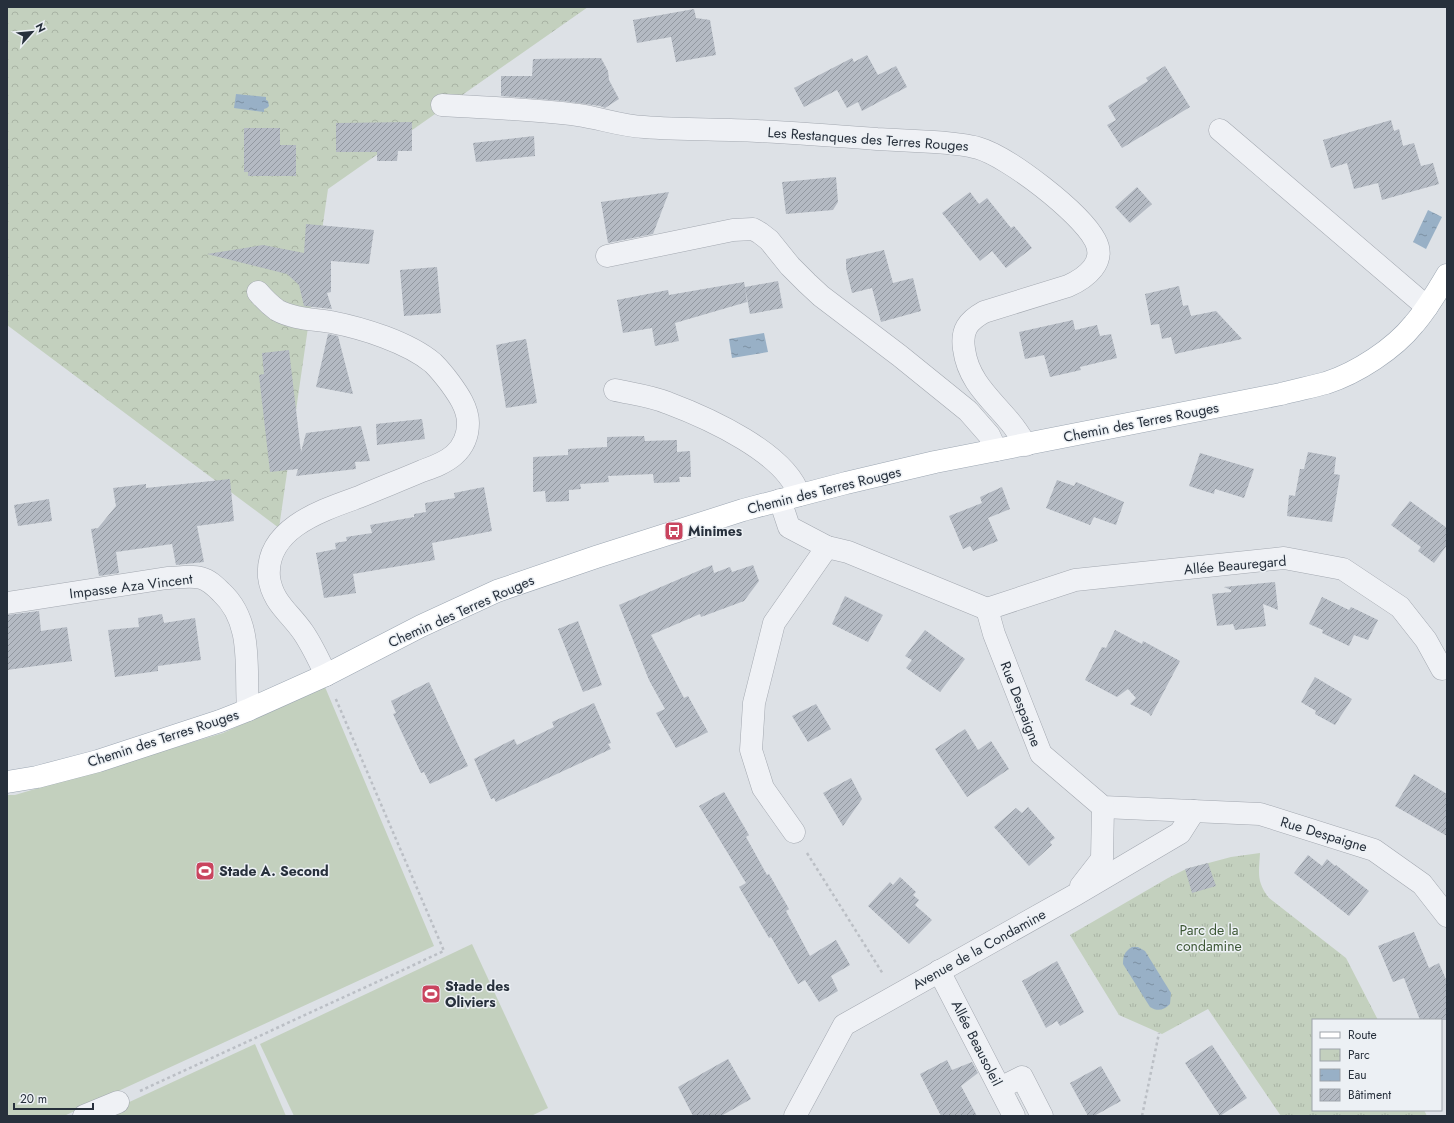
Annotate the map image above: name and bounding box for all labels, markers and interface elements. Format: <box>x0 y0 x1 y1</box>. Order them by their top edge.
north arrow <box>12 12 52 52</box>
text: N <box>32 20 50 35</box>
street label: Les Restanques des Terres Rouges <box>767 122 969 156</box>
street label: Chemin des Terres Rouges <box>1062 397 1221 447</box>
street label: Chemin des Terres Rouges <box>745 461 903 519</box>
bus stop icon: Minimes <box>663 520 685 542</box>
place label: Minimes <box>688 521 743 541</box>
street label: Allée Beauregard <box>1183 551 1287 579</box>
street label: Impasse Aza Vincent <box>68 568 194 603</box>
street label: Chemin des Terres Rouges <box>385 570 537 652</box>
street label: Rue Despaigne <box>996 658 1046 750</box>
street label: Chemin des Terres Rouges <box>85 704 241 772</box>
street label: Rue Despaigne <box>1278 811 1370 857</box>
sports icon: Stade A. Second <box>194 860 216 882</box>
place label: Stade A. Second <box>219 861 329 881</box>
street label: Avenue de la Condamine <box>909 904 1049 994</box>
park label: Parc de la condamine <box>1176 920 1242 956</box>
place label: Stade des Oliviers <box>445 976 510 1012</box>
sports icon: Stade des Oliviers <box>420 983 442 1005</box>
street label: Allée Beausoleil <box>947 997 1007 1089</box>
legend <box>1312 1019 1442 1111</box>
text: Route <box>1348 1026 1377 1044</box>
text: Parc <box>1348 1046 1370 1064</box>
text: Eau <box>1348 1066 1367 1084</box>
scale bar <box>14 1085 93 1111</box>
text: Bâtiment <box>1348 1086 1391 1104</box>
text: 20 m <box>20 1090 47 1108</box>

